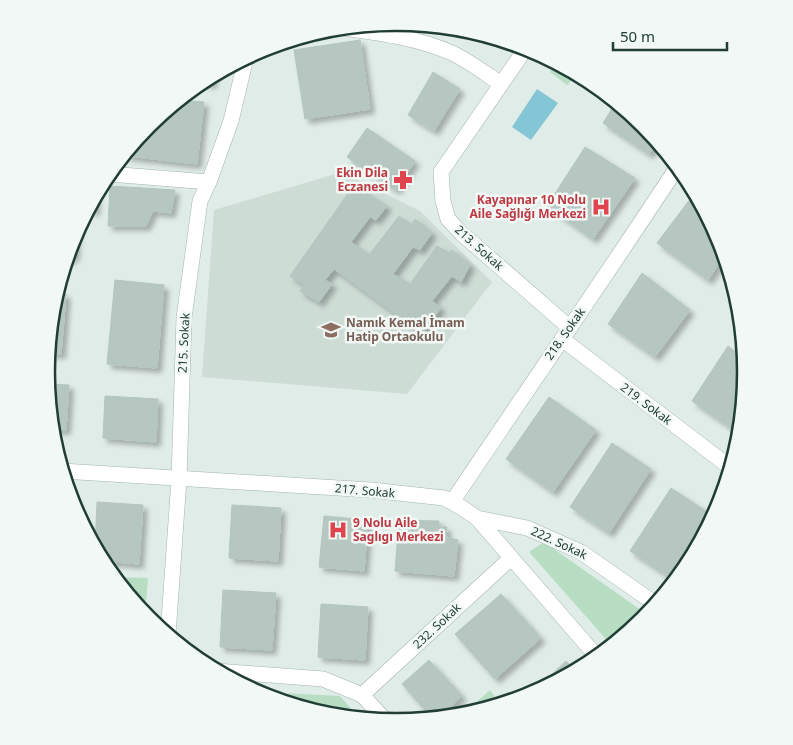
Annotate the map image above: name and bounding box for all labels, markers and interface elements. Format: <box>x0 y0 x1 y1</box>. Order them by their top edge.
scale bar <box>613 20 727 52</box>
text: 50 m <box>620 26 655 46</box>
place label: Ekin Dila Eczanesi <box>336 164 388 195</box>
pharmacy icon: Ekin Dila Eczanesi <box>392 169 414 191</box>
place label: Kayapınar 10 Nolu Aile Sağlığı Merkezi <box>470 191 586 222</box>
hospital icon: Kayapınar 10 Nolu Aile Sağlığı Merkezi <box>590 196 612 218</box>
street label: 213. Sokak <box>451 221 508 275</box>
street label: 218. Sokak <box>540 304 589 363</box>
street label: 215. Sokak <box>173 312 194 374</box>
place label: Namık Kemal İmam Hatip Ortaokulu <box>346 314 465 345</box>
school or university icon: Namık Kemal İmam Hatip Ortaokulu <box>320 319 342 341</box>
street label: 219. Sokak <box>617 379 676 429</box>
street label: 217. Sokak <box>334 479 396 502</box>
place label: 9 Nolu Aile Saglıgı Merkezi <box>353 514 444 545</box>
hospital icon: 9 Nolu Aile Saglıgı Merkezi <box>327 519 349 541</box>
street label: 222. Sokak <box>528 522 591 563</box>
street label: 232. Sokak <box>409 598 465 652</box>

